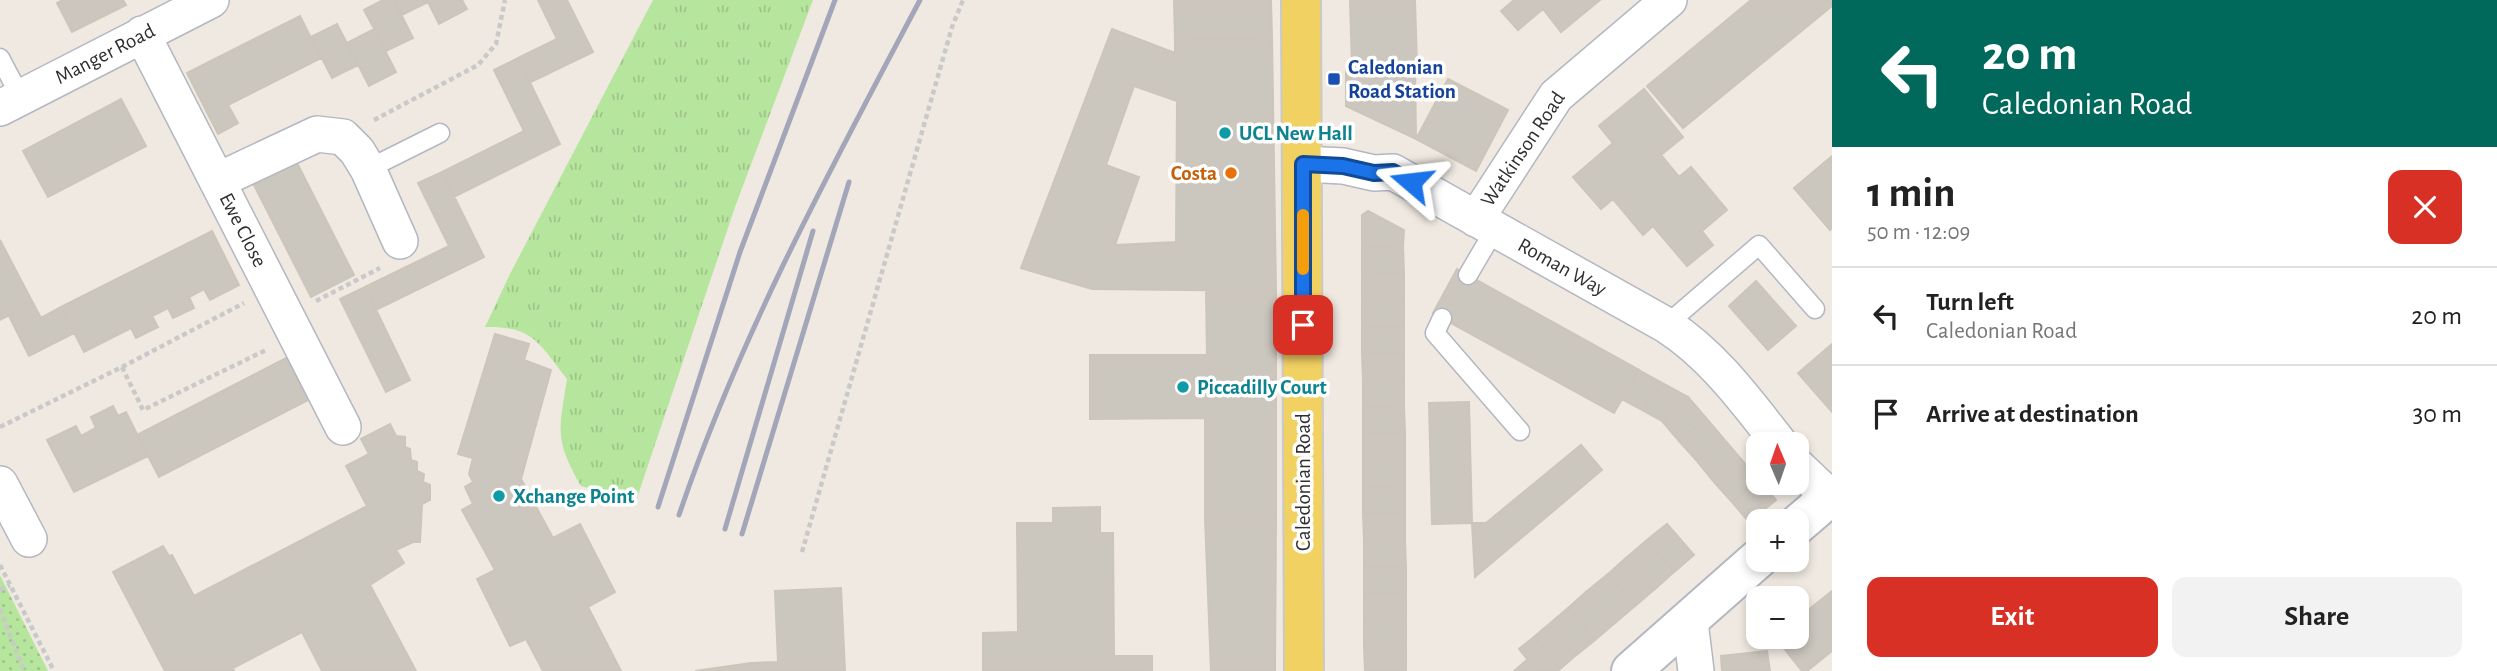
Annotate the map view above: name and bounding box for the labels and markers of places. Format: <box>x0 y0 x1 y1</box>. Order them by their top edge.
place label: Caledonian Road Station <box>1348 57 1456 102</box>
marker: Caledonian Road Station <box>1326 71 1342 87</box>
place label: UCL New Hall <box>1239 123 1353 144</box>
marker: UCL New Hall <box>1217 125 1233 141</box>
place label: Costa <box>1171 163 1217 184</box>
marker: Costa <box>1223 165 1239 181</box>
pin <box>1273 295 1333 355</box>
place label: Piccadilly Court <box>1197 377 1327 398</box>
marker: Piccadilly Court <box>1175 379 1191 395</box>
place label: Xchange Point <box>513 486 634 507</box>
marker: Xchange Point <box>491 488 507 504</box>

